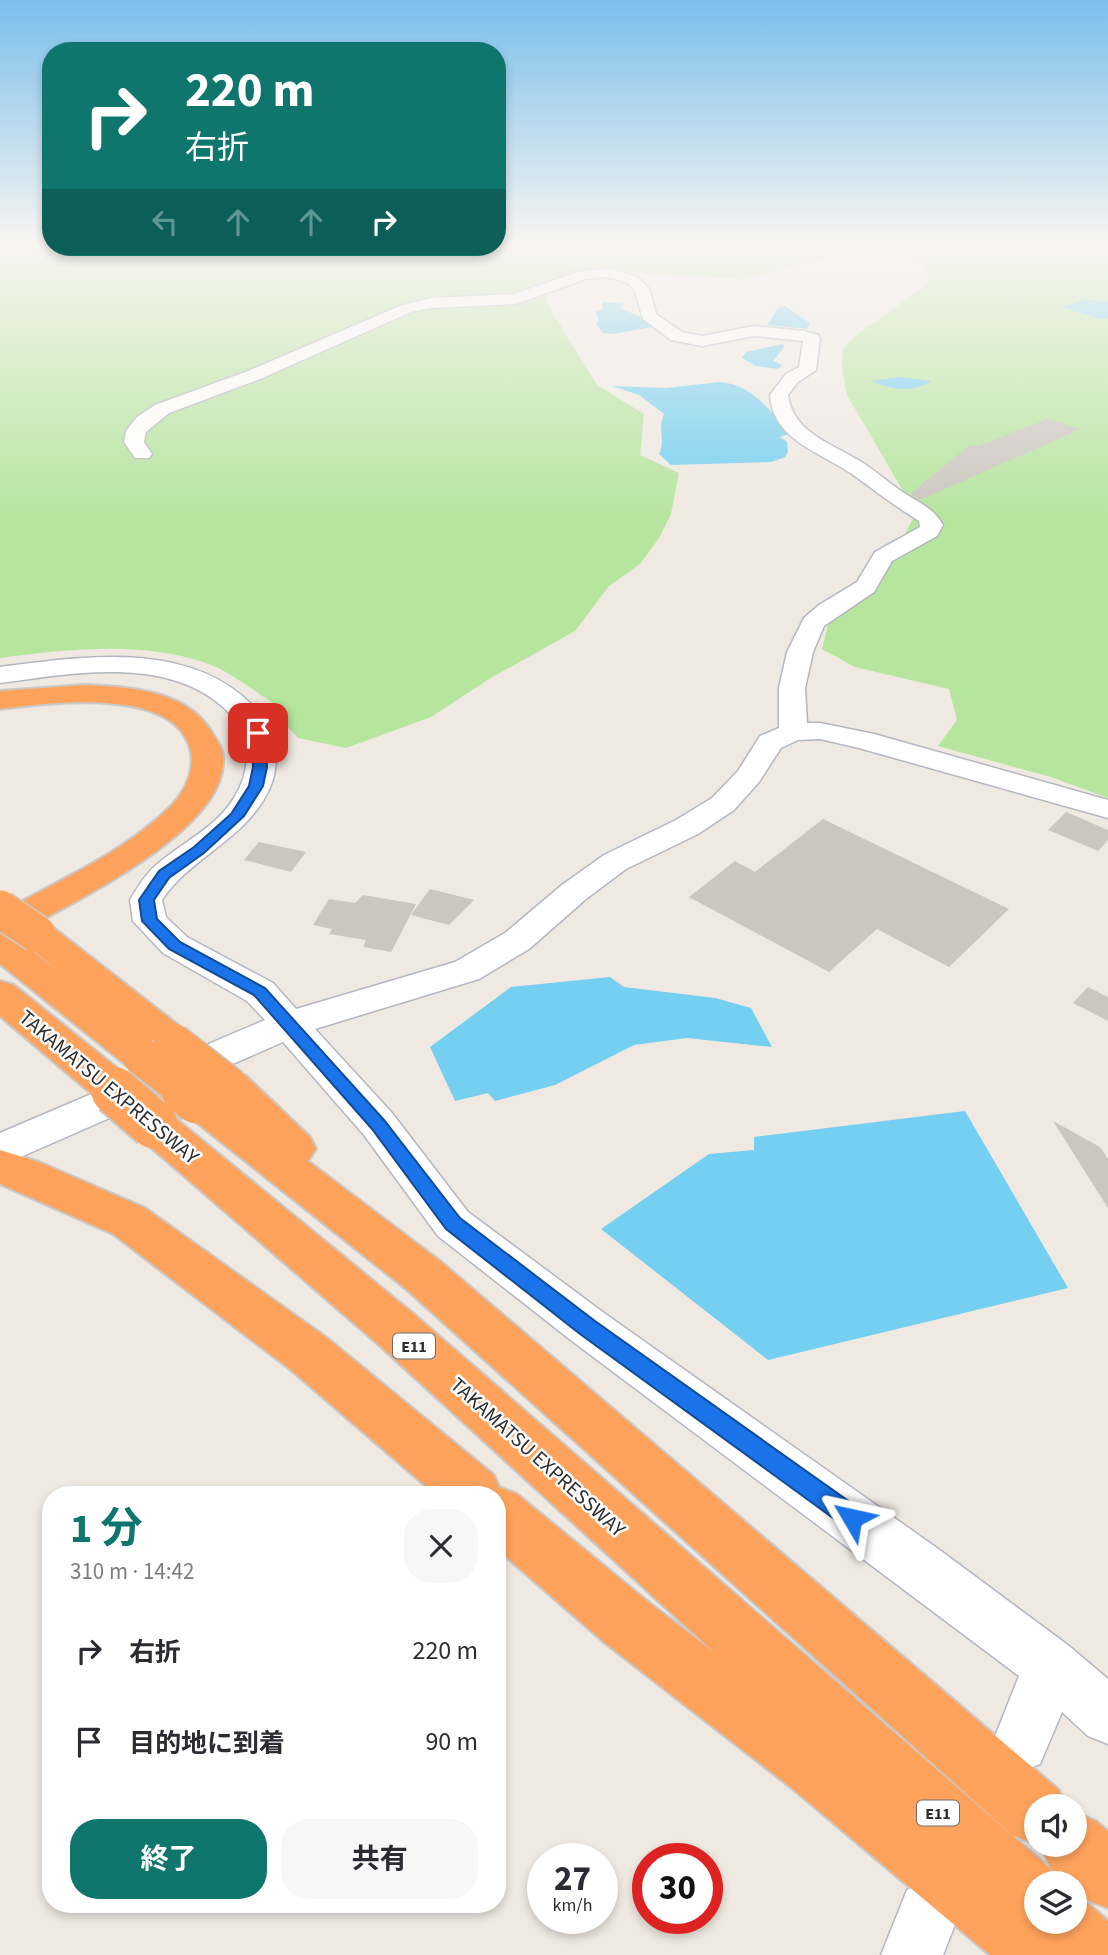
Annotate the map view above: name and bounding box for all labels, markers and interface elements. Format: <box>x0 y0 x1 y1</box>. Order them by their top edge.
text: 220 m <box>185 56 314 126</box>
icon: right <box>70 70 161 161</box>
text: 右折 <box>185 125 249 171</box>
icon: left <box>146 203 184 241</box>
icon: ahead <box>219 203 257 241</box>
icon: ahead <box>292 203 330 241</box>
icon: right <box>365 203 403 241</box>
pin <box>228 703 288 763</box>
icon: arrive <box>239 714 277 752</box>
street label: TAKAMATSU EXPRESSWAY <box>13 1003 206 1172</box>
road number: E11 <box>393 1334 435 1358</box>
street label: TAKAMATSU EXPRESSWAY <box>444 1370 633 1545</box>
position arrow <box>815 1481 889 1555</box>
text: 1 分 <box>70 1499 143 1559</box>
button: close <box>404 1509 478 1583</box>
text: 310 m · 14:42 <box>70 1555 194 1588</box>
icon: right <box>70 1632 108 1670</box>
text: 220 m <box>412 1632 478 1669</box>
text: 右折 <box>129 1634 181 1671</box>
icon: arrive <box>70 1723 108 1761</box>
text: 90 m <box>425 1723 478 1760</box>
text: 目的地に到着 <box>129 1725 285 1762</box>
map controls <box>1024 1794 1087 1934</box>
button: sound <box>1024 1794 1087 1857</box>
road number: E11 <box>917 1800 959 1826</box>
button: 終了 <box>70 1819 267 1899</box>
button: 共有 <box>281 1819 478 1899</box>
speed limit sign: 30 <box>632 1843 723 1934</box>
text: 27 <box>554 1854 591 1904</box>
button: layers <box>1024 1871 1087 1934</box>
text: km/h <box>553 1893 592 1918</box>

